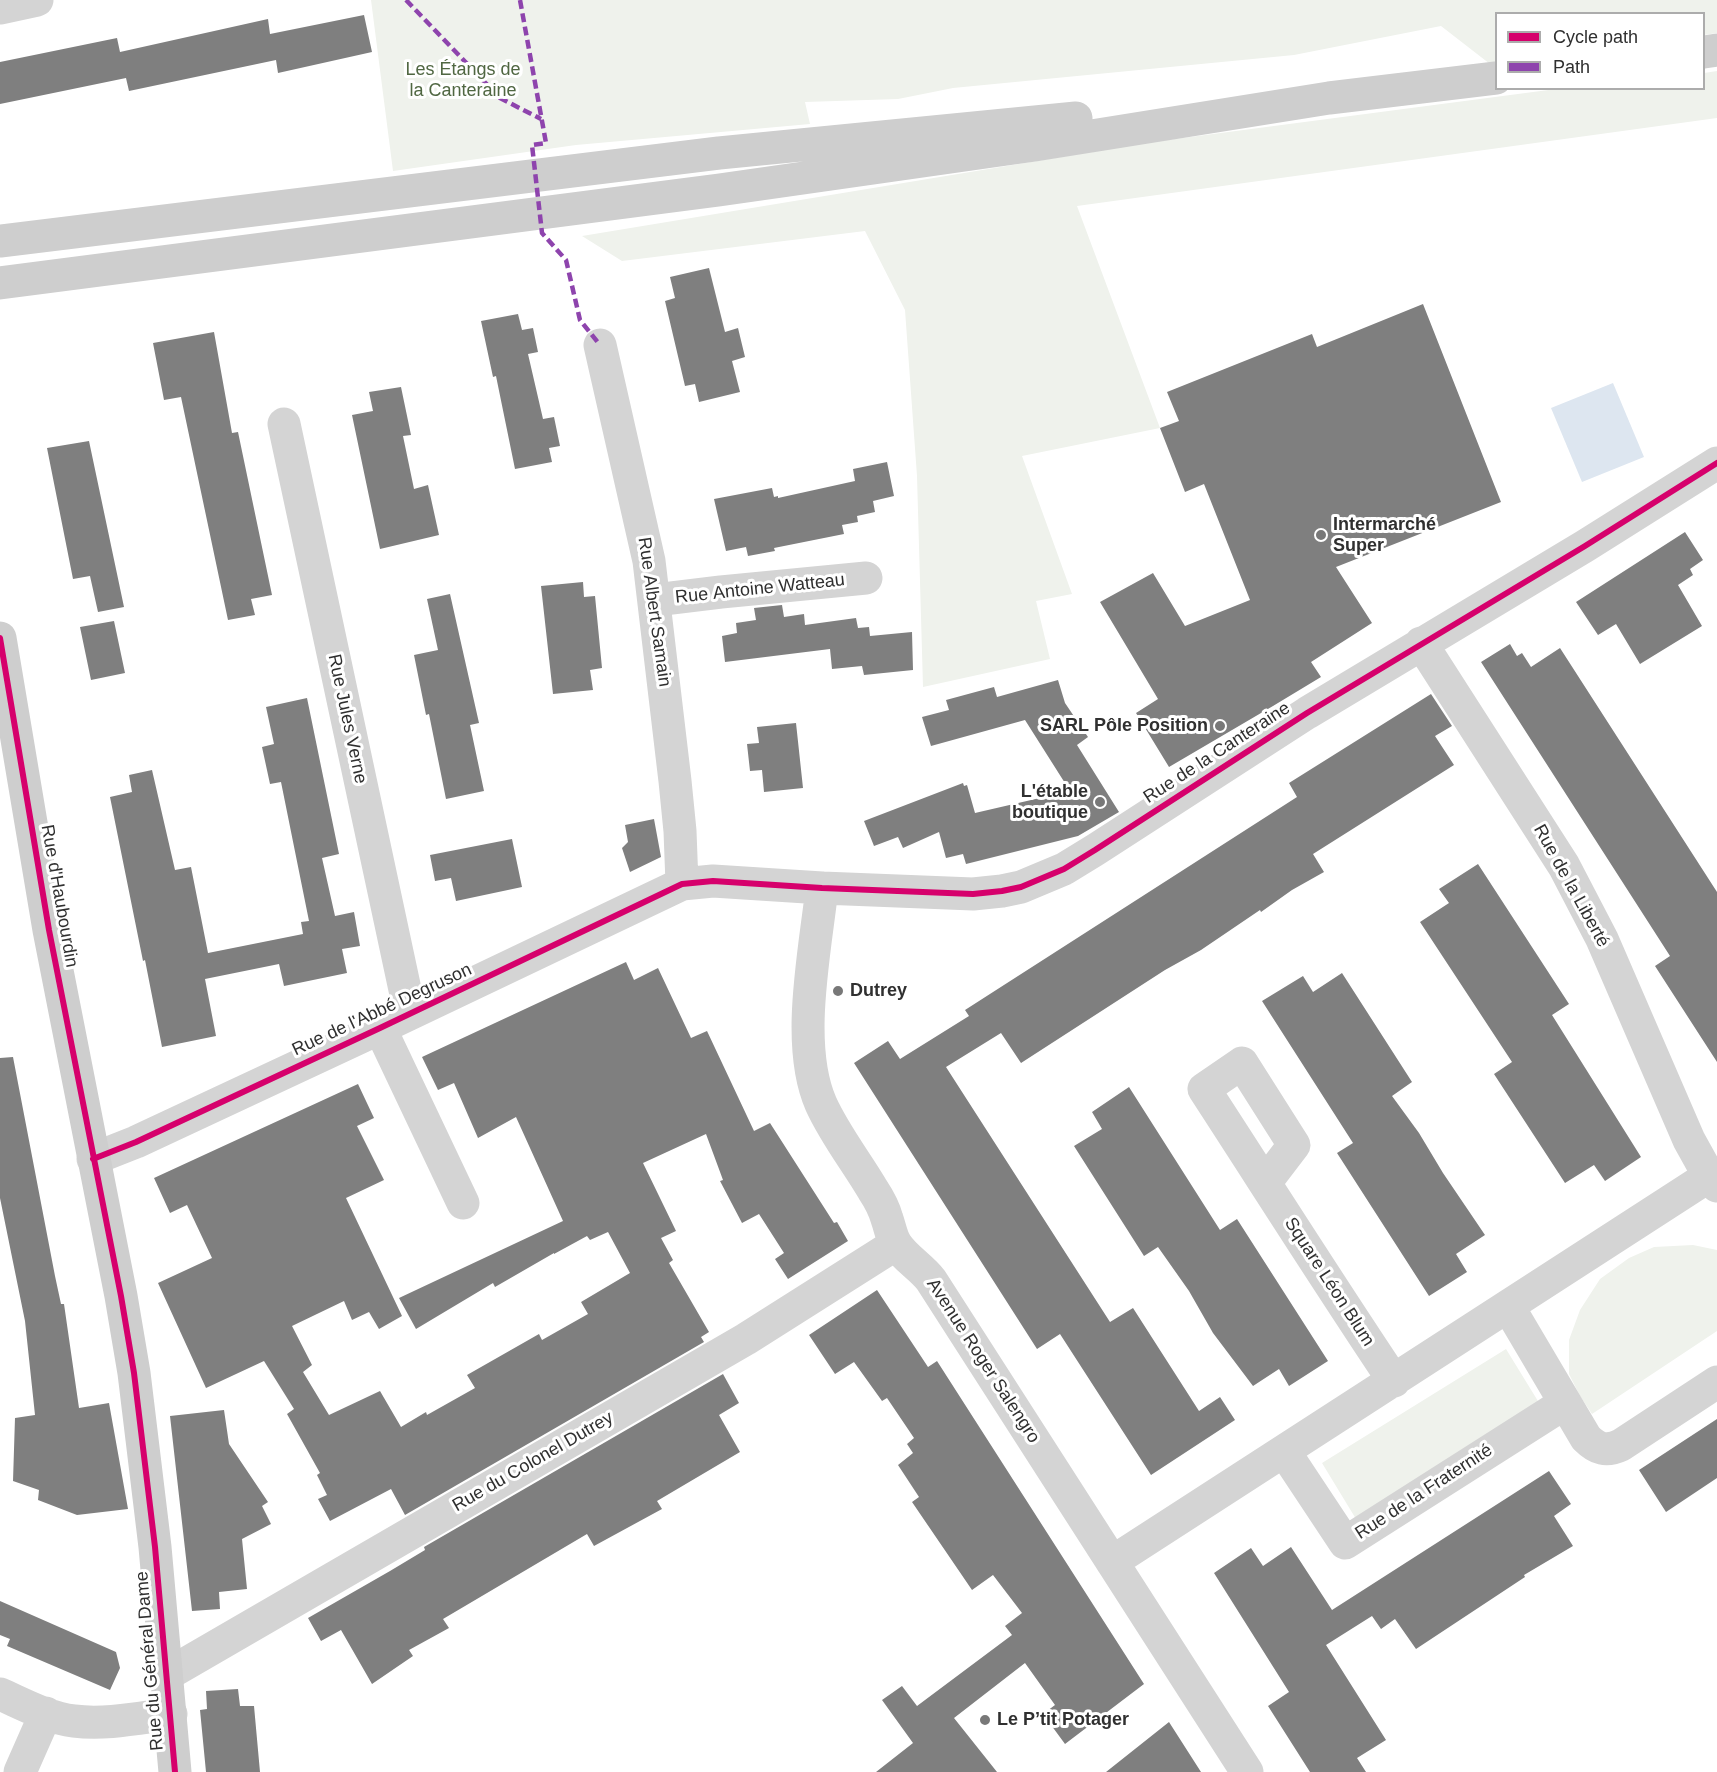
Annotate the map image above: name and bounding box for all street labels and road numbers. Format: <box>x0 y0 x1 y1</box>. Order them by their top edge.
street label: Rue Albert Samain <box>633 536 675 688</box>
street label: Rue Antoine Watteau <box>674 569 846 609</box>
street label: Rue Jules Verne <box>323 652 371 786</box>
street label: Rue de la Canteraine <box>1140 698 1294 808</box>
street label: Rue de la Liberté <box>1528 821 1614 951</box>
street label: Rue d'Haubourdin <box>36 823 82 969</box>
street label: Rue de l'Abbé Degruson <box>289 959 475 1061</box>
street label: Square Léon Blum <box>1279 1214 1379 1350</box>
street label: Avenue Roger Salengro <box>922 1275 1044 1447</box>
street label: Rue du Colonel Dutrey <box>449 1407 617 1517</box>
street label: Rue de la Fraternité <box>1351 1440 1497 1544</box>
street label: Rue du Général Dame <box>131 1570 169 1752</box>

